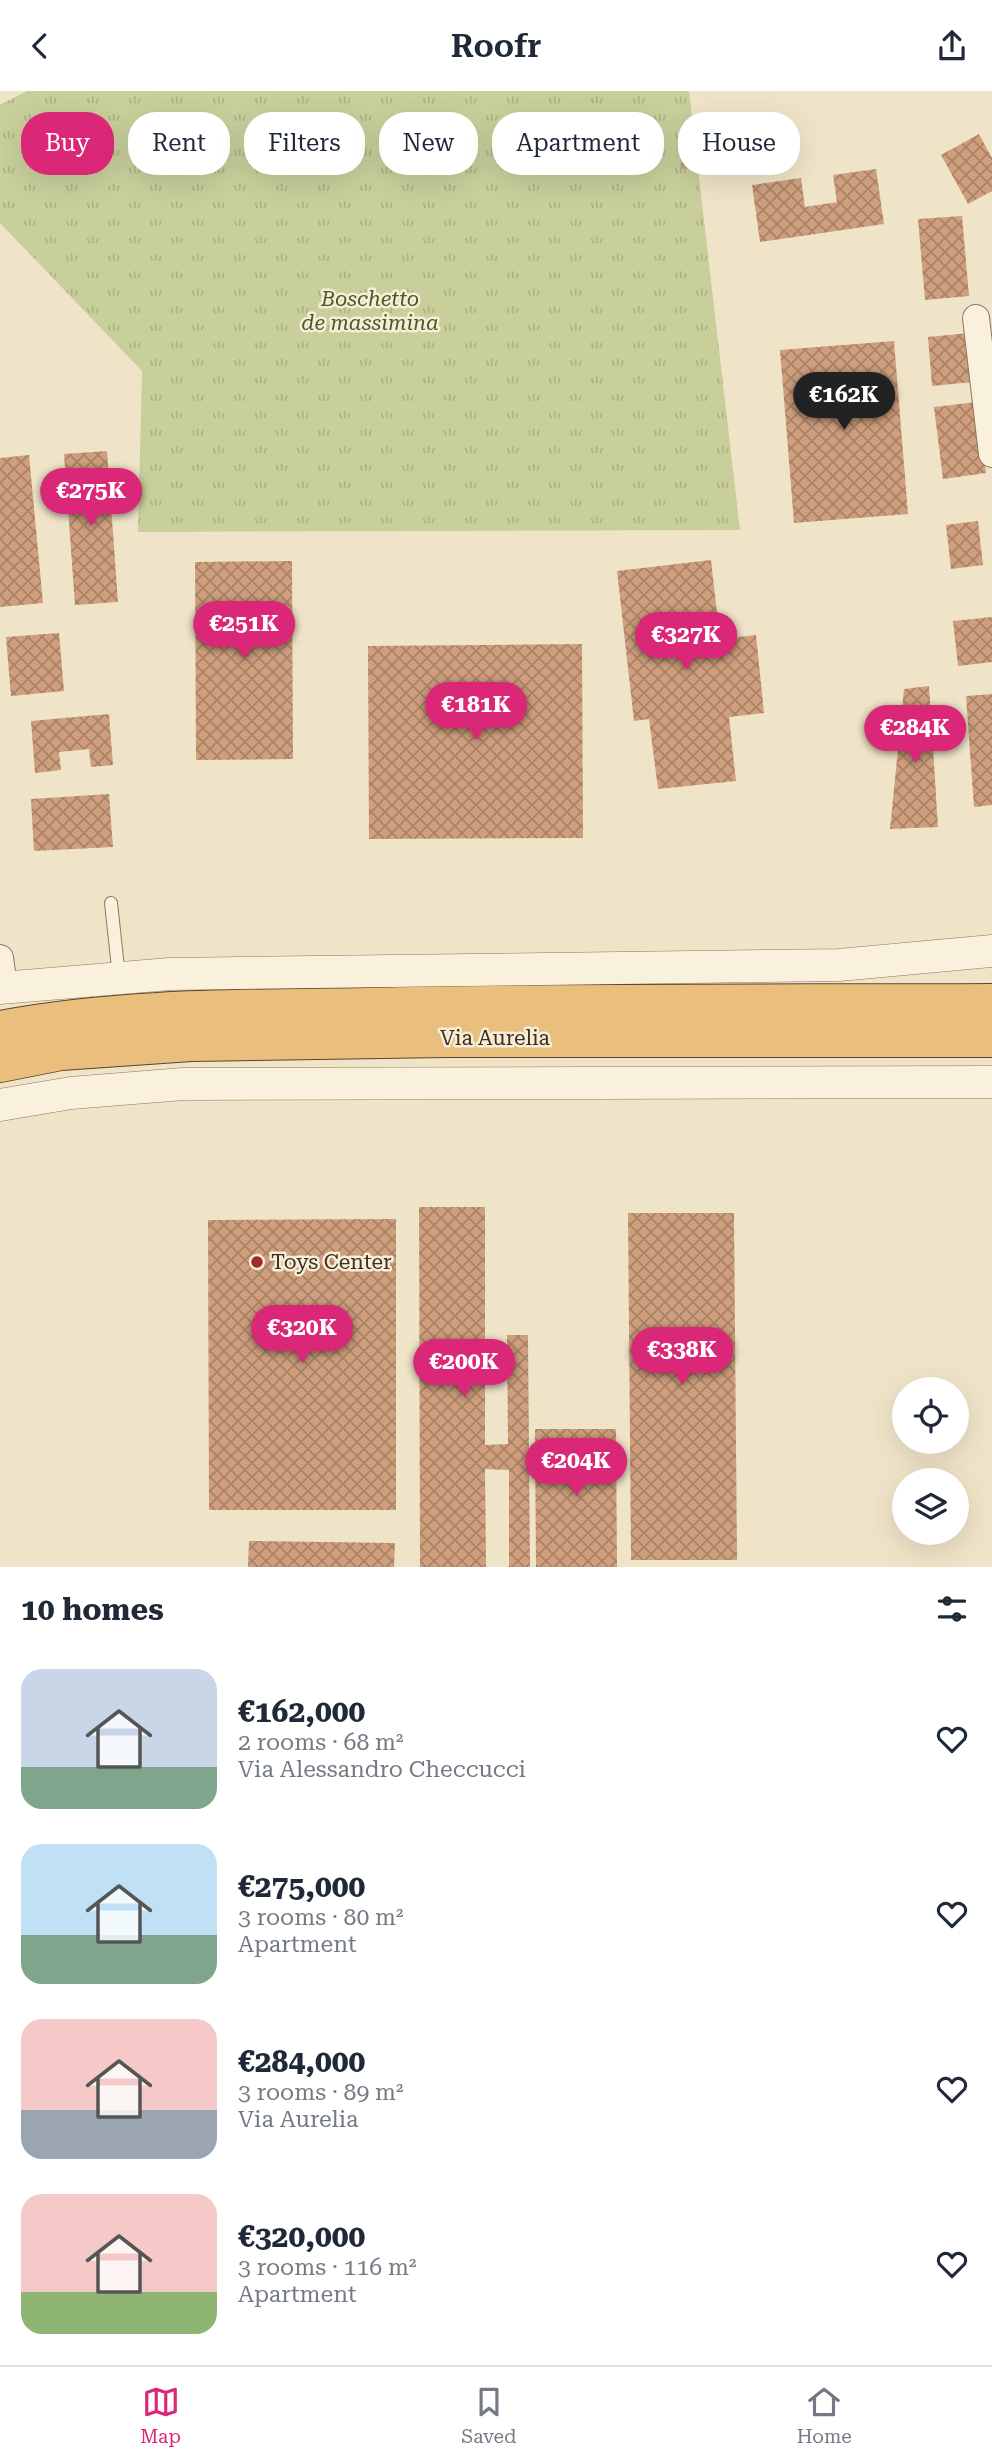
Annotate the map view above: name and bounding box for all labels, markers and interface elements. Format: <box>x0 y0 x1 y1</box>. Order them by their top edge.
icon: back <box>21 27 59 65</box>
text: Roofr <box>451 27 541 65</box>
icon: share <box>933 27 971 65</box>
chip: Buy <box>21 112 114 175</box>
chip: Rent <box>128 112 230 175</box>
chip: Filters <box>244 112 365 175</box>
chip: New <box>379 112 478 175</box>
chip: Apartment <box>492 112 664 175</box>
chip: House <box>678 112 800 175</box>
park label: Boschetto de massimina <box>301 287 439 335</box>
pin: €162K <box>795 373 893 432</box>
text: €162K <box>809 381 879 408</box>
pin: €275K <box>42 469 140 528</box>
text: €275K <box>56 477 126 504</box>
pin: €251K <box>195 601 293 661</box>
text: €251K <box>209 610 279 637</box>
pin: €327K <box>637 613 735 672</box>
text: €327K <box>651 621 721 648</box>
pin: €181K <box>427 683 525 742</box>
text: €181K <box>441 691 511 718</box>
pin: €284K <box>866 705 964 765</box>
text: €284K <box>880 714 950 741</box>
street label: Via Aurelia <box>440 1026 551 1050</box>
place label: Toys Center <box>271 1250 392 1274</box>
marker: Toys Center <box>249 1254 265 1270</box>
pin: €320K <box>253 1305 351 1365</box>
text: €320K <box>267 1314 337 1341</box>
pin: €338K <box>633 1327 731 1387</box>
text: €338K <box>647 1336 717 1363</box>
pin: €200K <box>415 1339 513 1399</box>
text: €200K <box>429 1348 499 1375</box>
map controls <box>892 1377 969 1545</box>
button: locate <box>892 1377 969 1454</box>
pin: €204K <box>527 1439 625 1498</box>
text: €204K <box>541 1447 611 1474</box>
button: layers <box>892 1468 969 1545</box>
icon: filters <box>933 1590 971 1628</box>
text: 10 homes <box>21 1592 164 1627</box>
text: €162,000 <box>238 1694 365 1729</box>
icon: home <box>77 1697 161 1781</box>
icon: heart <box>933 1720 971 1758</box>
text: 2 rooms · 68 m² <box>238 1729 404 1756</box>
text: Via Alessandro Checcucci <box>238 1756 526 1783</box>
text: €275,000 <box>238 1869 365 1904</box>
icon: home <box>77 1872 161 1956</box>
icon: heart <box>933 1895 971 1933</box>
text: 3 rooms · 80 m² <box>238 1904 404 1931</box>
text: Apartment <box>238 1931 357 1958</box>
text: €284,000 <box>238 2044 365 2079</box>
icon: home <box>77 2047 161 2131</box>
icon: heart <box>933 2070 971 2108</box>
text: 3 rooms · 89 m² <box>238 2079 404 2106</box>
text: Via Aurelia <box>238 2106 358 2133</box>
text: €320,000 <box>238 2219 365 2254</box>
icon: home <box>77 2222 161 2306</box>
icon: heart <box>933 2245 971 2283</box>
text: 3 rooms · 116 m² <box>238 2254 416 2281</box>
text: Apartment <box>238 2281 357 2308</box>
tab: Map <box>140 2383 181 2448</box>
tab: Saved <box>461 2383 516 2448</box>
tab: Home <box>797 2383 852 2448</box>

